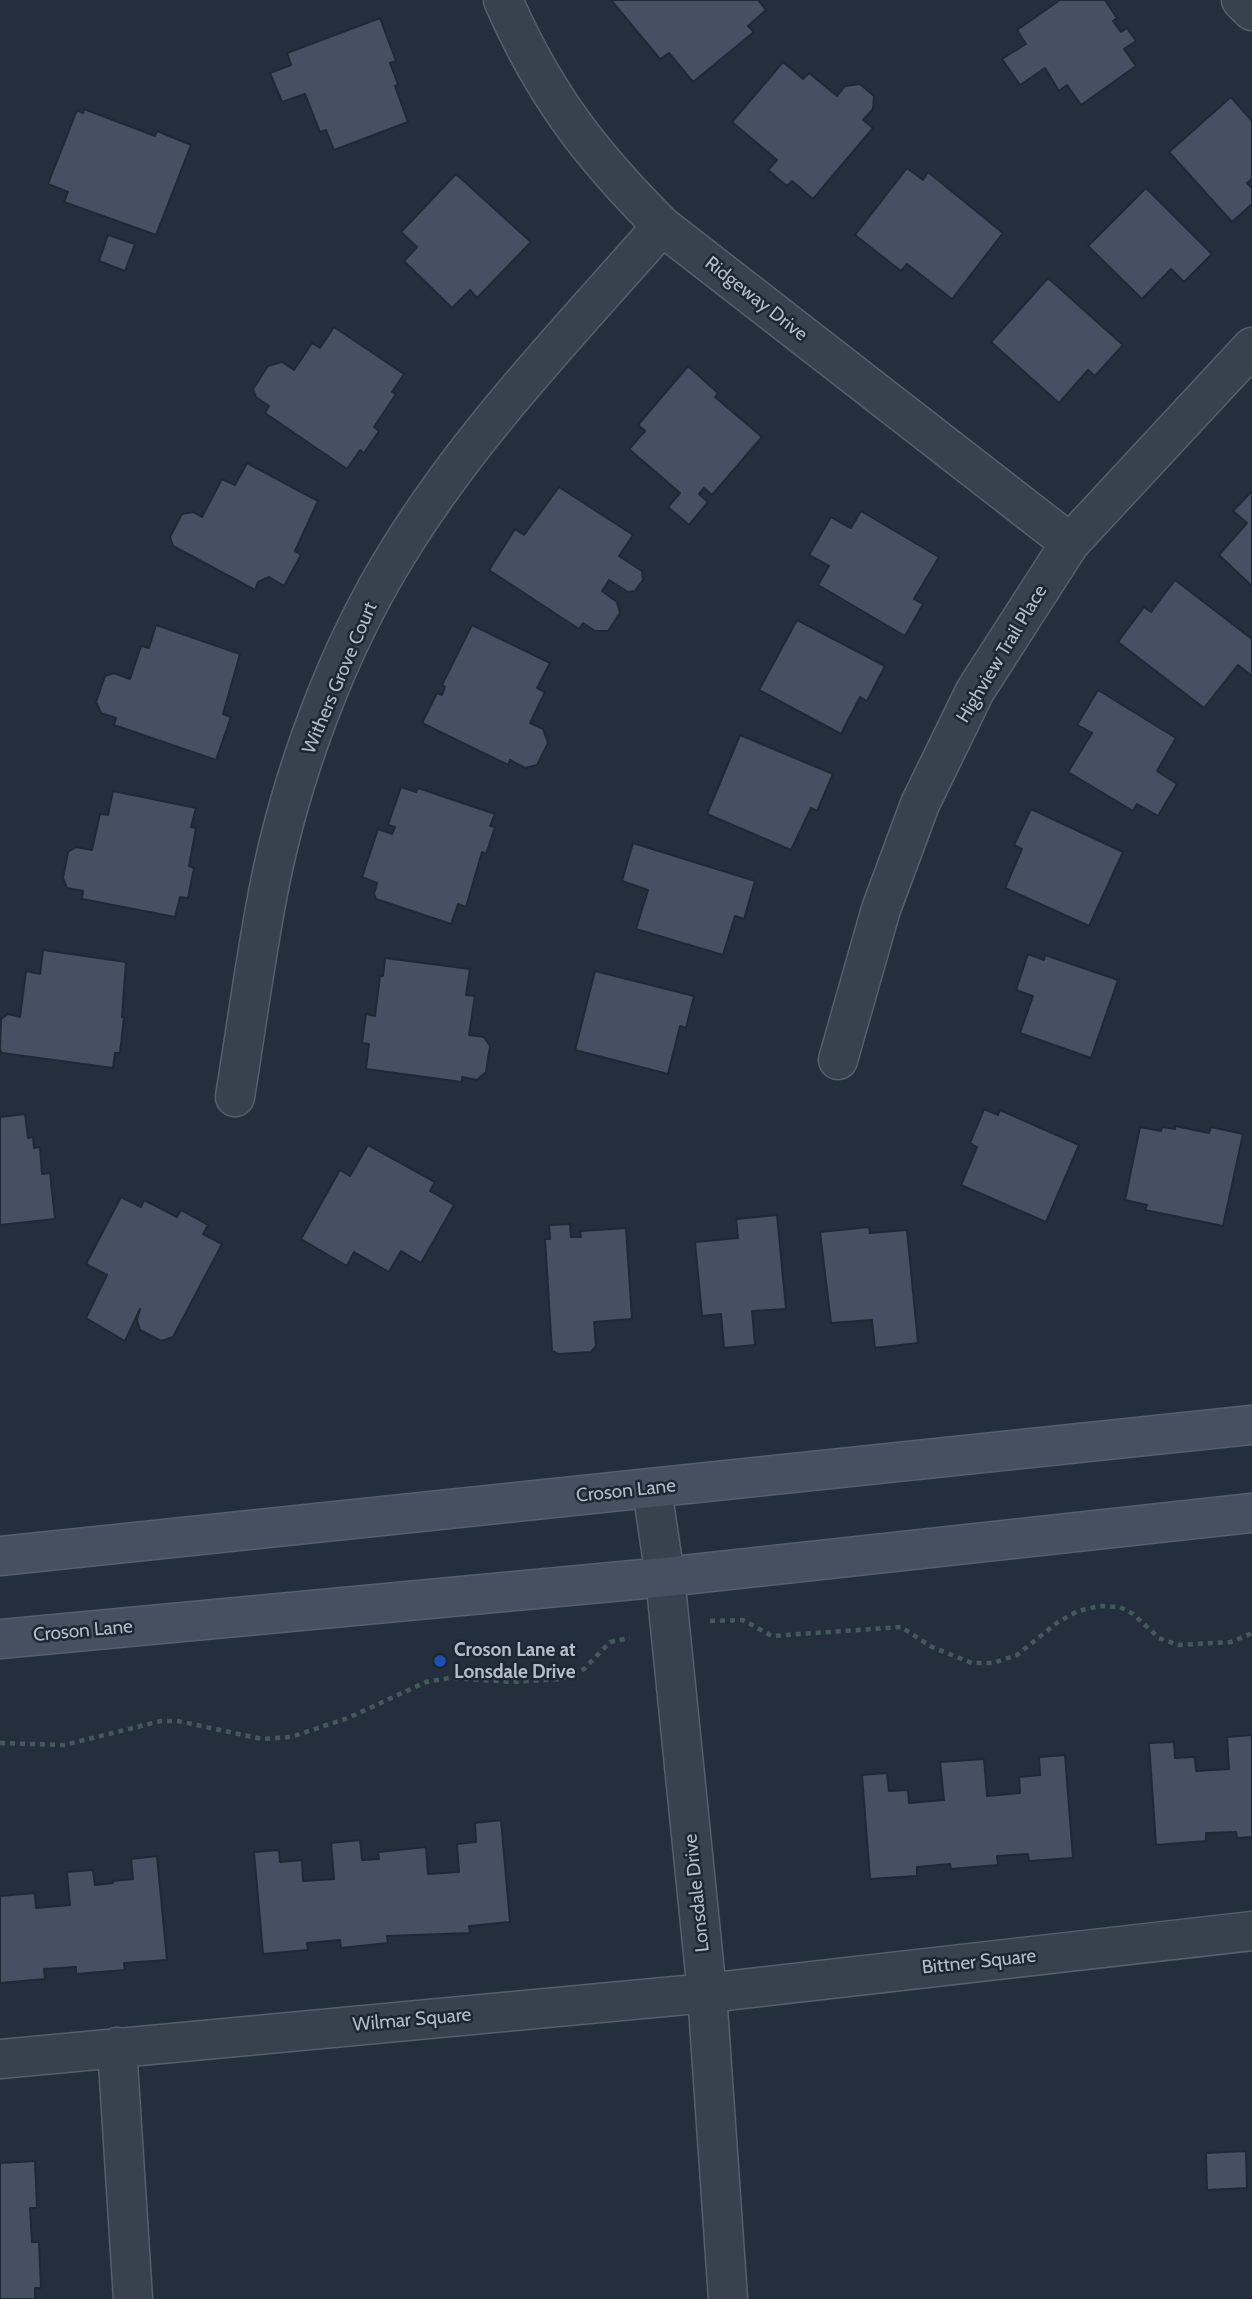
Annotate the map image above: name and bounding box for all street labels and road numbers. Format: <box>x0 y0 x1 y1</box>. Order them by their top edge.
street label: Ridgeway Drive <box>700 252 812 346</box>
street label: Highview Trail Place <box>952 581 1052 727</box>
street label: Withers Grove Court <box>298 599 382 757</box>
street label: Croson Lane <box>575 1474 677 1508</box>
street label: Croson Lane <box>32 1615 134 1647</box>
street label: Lonsdale Drive <box>679 1833 715 1953</box>
street label: Bittner Square <box>921 1945 1037 1979</box>
street label: Wilmar Square <box>352 2003 472 2037</box>

